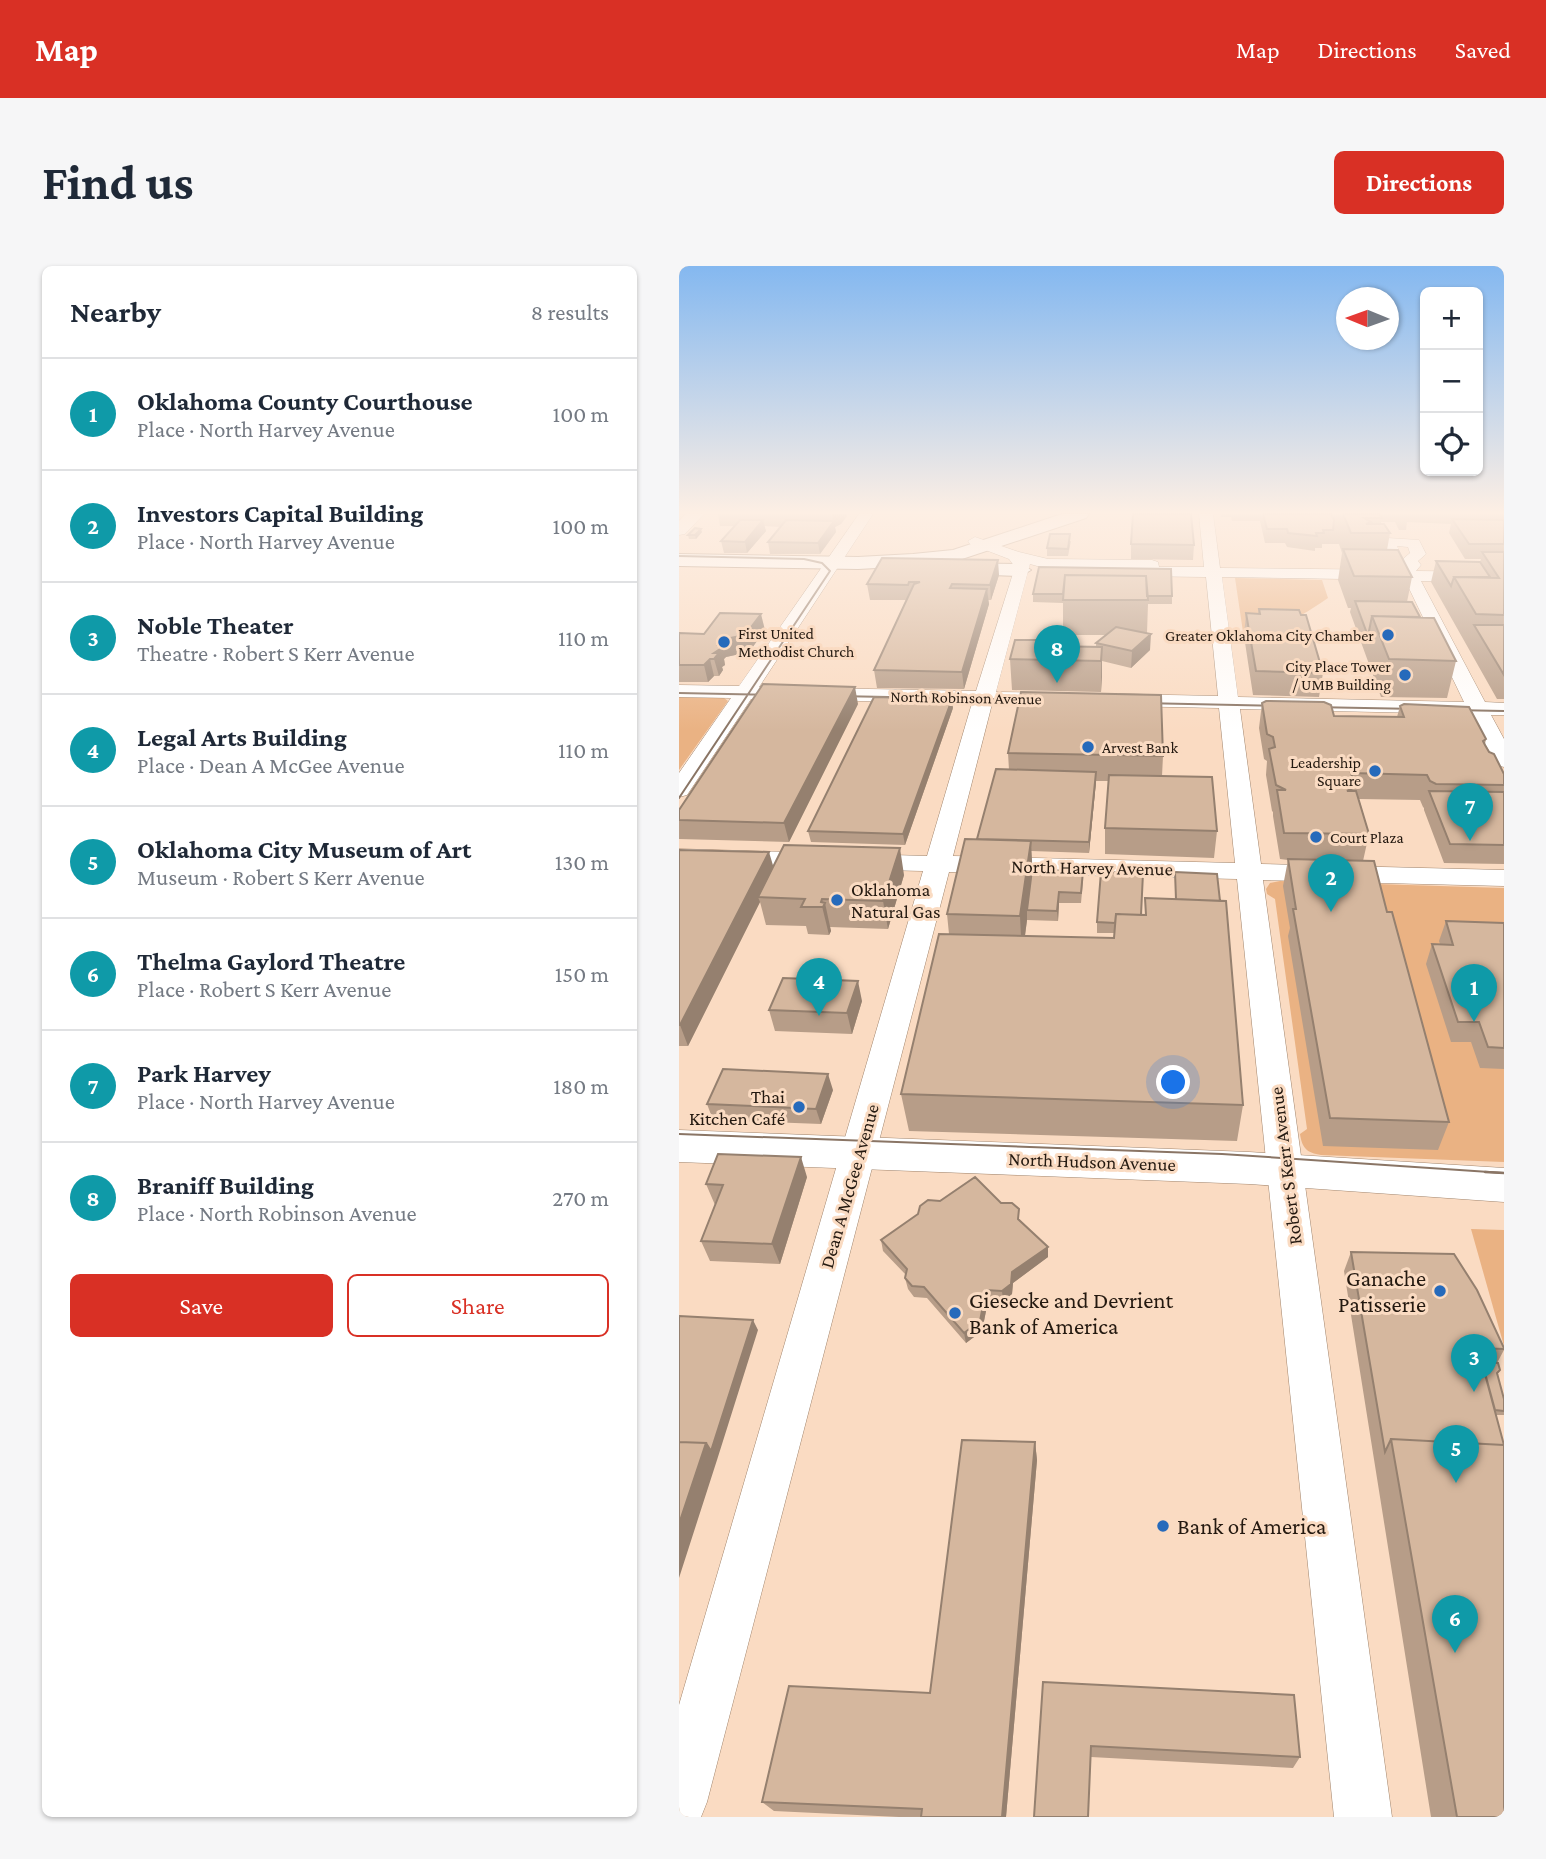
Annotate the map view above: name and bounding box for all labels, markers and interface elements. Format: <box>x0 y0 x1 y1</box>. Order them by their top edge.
text: Map <box>35 31 98 68</box>
text: Map <box>1236 36 1280 63</box>
text: Directions <box>1318 36 1417 63</box>
text: Saved <box>1455 36 1511 63</box>
button: Directions <box>1334 151 1504 214</box>
text: Find us <box>42 155 194 210</box>
north arrow <box>1336 287 1399 350</box>
map controls <box>1420 287 1483 476</box>
button: + <box>1420 287 1483 350</box>
text: Nearby <box>70 295 161 328</box>
text: 8 results <box>531 299 609 325</box>
button: − <box>1420 350 1483 413</box>
text: Oklahoma County Courthouse <box>137 387 473 416</box>
text: 1 <box>89 401 97 427</box>
text: 100 m <box>553 401 609 427</box>
button: locate <box>1420 413 1483 476</box>
text: Place · North Harvey Avenue <box>137 416 395 442</box>
text: Investors Capital Building <box>137 499 423 528</box>
text: 2 <box>87 513 99 539</box>
text: 100 m <box>553 513 609 539</box>
text: Place · North Harvey Avenue <box>137 528 395 554</box>
text: Noble Theater <box>137 611 294 640</box>
text: 3 <box>87 625 99 651</box>
text: 110 m <box>558 625 609 651</box>
place label: First United Methodist Church <box>738 625 855 660</box>
pin: 8 <box>1034 625 1080 683</box>
place label: Greater Oklahoma City Chamber <box>1165 627 1374 645</box>
marker: Greater Oklahoma City Chamber <box>1380 627 1396 643</box>
marker: First United Methodist Church <box>716 634 732 650</box>
text: Theatre · Robert S Kerr Avenue <box>137 640 415 666</box>
place label: City Place Tower / UMB Building <box>1285 658 1391 694</box>
marker: City Place Tower / UMB Building <box>1397 667 1413 683</box>
street label: North Robinson Avenue <box>890 688 1042 707</box>
text: Legal Arts Building <box>137 723 347 752</box>
text: 4 <box>87 737 99 763</box>
text: 110 m <box>558 737 609 763</box>
marker: Arvest Bank <box>1080 739 1096 755</box>
place label: Arvest Bank <box>1102 739 1178 756</box>
text: Place · Dean A McGee Avenue <box>137 752 405 778</box>
place label: Leadership Square <box>1290 754 1361 790</box>
marker: Leadership Square <box>1367 763 1383 779</box>
pin: 7 <box>1447 783 1493 841</box>
marker: Court Plaza <box>1308 829 1324 845</box>
place label: Court Plaza <box>1330 829 1404 846</box>
text: Oklahoma City Museum of Art <box>137 835 471 864</box>
text: 5 <box>87 849 99 875</box>
text: 130 m <box>555 849 609 875</box>
pin: 2 <box>1308 854 1354 912</box>
street label: North Harvey Avenue <box>1011 856 1173 879</box>
text: Museum · Robert S Kerr Avenue <box>137 864 425 890</box>
place label: Oklahoma Natural Gas <box>851 879 941 922</box>
marker: Oklahoma Natural Gas <box>829 892 845 908</box>
text: Thelma Gaylord Theatre <box>137 947 405 976</box>
pin: 4 <box>796 958 842 1016</box>
text: 6 <box>87 961 99 987</box>
text: 150 m <box>555 961 609 987</box>
pin: 1 <box>1451 964 1497 1022</box>
text: Place · Robert S Kerr Avenue <box>137 976 391 1002</box>
text: Park Harvey <box>137 1059 271 1088</box>
your location <box>1156 1065 1190 1099</box>
text: 7 <box>87 1073 99 1099</box>
text: 180 m <box>553 1073 609 1099</box>
place label: Thai Kitchen Café <box>689 1086 785 1129</box>
street label: Robert S Kerr Avenue <box>1265 1086 1306 1246</box>
text: Place · North Harvey Avenue <box>137 1088 395 1114</box>
marker: Thai Kitchen Café <box>791 1099 807 1115</box>
street label: Dean A McGee Avenue <box>816 1102 883 1271</box>
street label: North Hudson Avenue <box>1008 1148 1176 1175</box>
text: Braniff Building <box>137 1171 314 1200</box>
text: 8 <box>86 1185 100 1211</box>
text: 270 m <box>552 1185 609 1211</box>
text: Place · North Robinson Avenue <box>137 1200 417 1226</box>
place label: Ganache Patisserie <box>1338 1265 1426 1317</box>
button: Save <box>70 1274 333 1337</box>
button: Share <box>347 1274 609 1337</box>
marker: Ganache Patisserie <box>1432 1283 1448 1299</box>
place label: Giesecke and Devrient Bank of America <box>969 1287 1174 1339</box>
marker: Giesecke and Devrient Bank of America <box>947 1305 963 1321</box>
pin: 3 <box>1451 1334 1497 1392</box>
pin: 5 <box>1433 1425 1479 1483</box>
place label: Bank of America <box>1177 1513 1327 1539</box>
marker: Bank of America <box>1155 1518 1171 1534</box>
pin: 6 <box>1432 1595 1478 1653</box>

